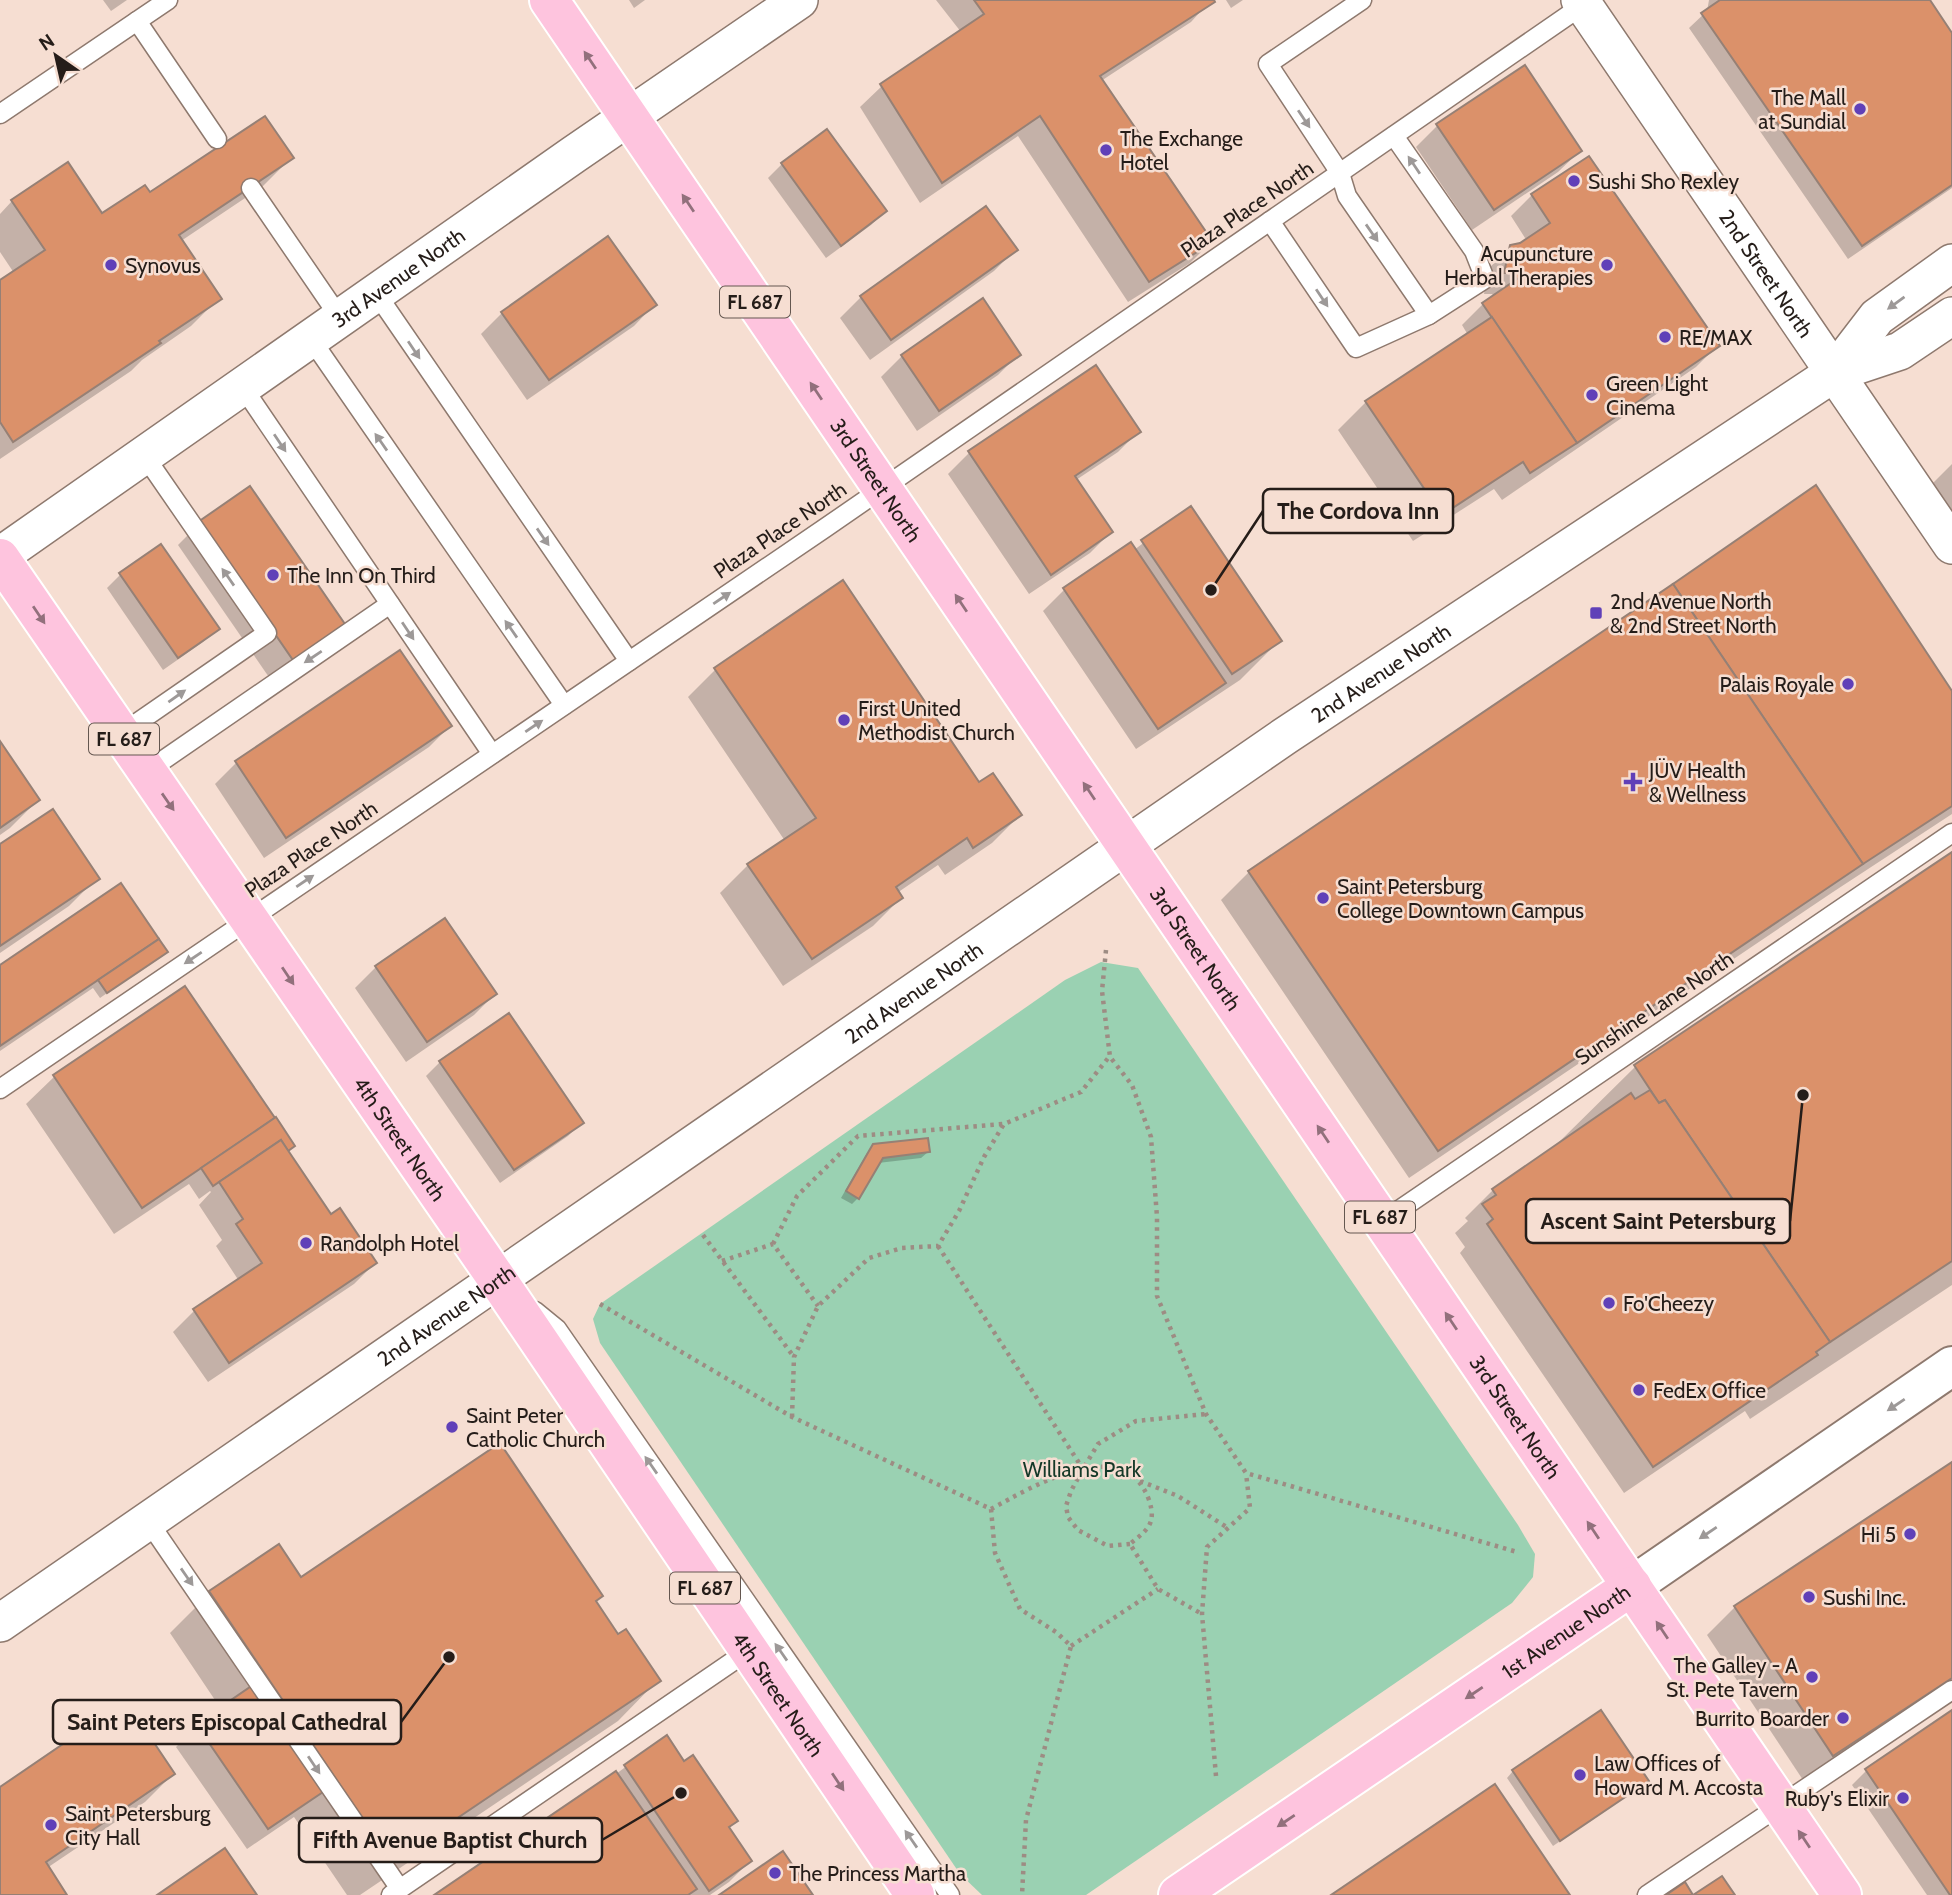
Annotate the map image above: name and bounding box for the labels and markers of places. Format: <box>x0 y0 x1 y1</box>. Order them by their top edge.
place label: The Mall at Sundial <box>1758 85 1846 134</box>
marker: The Mall at Sundial <box>1852 101 1868 117</box>
place label: The Exchange Hotel <box>1120 126 1243 175</box>
marker: The Exchange Hotel <box>1098 142 1114 158</box>
place label: Sushi Sho Rexley <box>1588 169 1740 194</box>
marker: Sushi Sho Rexley <box>1566 173 1582 189</box>
place label: Acupuncture Herbal Therapies <box>1444 241 1593 290</box>
place label: Synovus <box>125 253 201 278</box>
marker: Synovus <box>103 257 119 273</box>
marker: Acupuncture Herbal Therapies <box>1599 257 1615 273</box>
place label: RE/MAX <box>1679 325 1753 350</box>
marker: RE/MAX <box>1657 329 1673 345</box>
place label: Green Light Cinema <box>1606 371 1708 420</box>
marker: Green Light Cinema <box>1584 387 1600 403</box>
callout: The Cordova Inn <box>1263 489 1453 533</box>
place label: The Inn On Third <box>287 563 436 588</box>
marker: The Inn On Third <box>265 567 281 583</box>
place label: 2nd Avenue North & 2nd Street North <box>1610 589 1777 638</box>
marker: 2nd Avenue North & 2nd Street North <box>1588 605 1604 621</box>
place label: Palais Royale <box>1720 672 1834 697</box>
marker: Palais Royale <box>1840 676 1856 692</box>
place label: First United Methodist Church <box>858 696 1015 745</box>
marker: First United Methodist Church <box>836 712 852 728</box>
place label: JÜV Health & Wellness <box>1648 758 1746 807</box>
marker: JÜV Health & Wellness <box>1623 772 1643 792</box>
place label: Saint Petersburg College Downtown Campus <box>1337 874 1584 923</box>
marker: Saint Petersburg College Downtown Campus <box>1315 890 1331 906</box>
callout: Ascent Saint Petersburg <box>1526 1199 1790 1243</box>
place label: Randolph Hotel <box>320 1231 459 1256</box>
marker: Randolph Hotel <box>298 1235 314 1251</box>
place label: Fo'Cheezy <box>1623 1291 1715 1316</box>
marker: Fo'Cheezy <box>1601 1295 1617 1311</box>
place label: FedEx Office <box>1653 1378 1766 1403</box>
marker: FedEx Office <box>1631 1382 1647 1398</box>
place label: Saint Peter Catholic Church <box>466 1403 605 1452</box>
marker: Saint Peter Catholic Church <box>444 1419 460 1435</box>
place label: Hi 5 <box>1861 1522 1896 1547</box>
marker: Hi 5 <box>1902 1526 1918 1542</box>
place label: Sushi Inc. <box>1823 1585 1906 1610</box>
marker: Sushi Inc. <box>1801 1589 1817 1605</box>
place label: The Galley - A St. Pete Tavern <box>1666 1653 1798 1702</box>
marker: The Galley - A St. Pete Tavern <box>1804 1669 1820 1685</box>
callout: Saint Peters Episcopal Cathedral <box>53 1700 401 1744</box>
place label: Burrito Boarder <box>1695 1706 1829 1731</box>
marker: Burrito Boarder <box>1835 1710 1851 1726</box>
place label: Law Offices of Howard M. Accosta <box>1594 1751 1763 1800</box>
marker: Law Offices of Howard M. Accosta <box>1572 1767 1588 1783</box>
place label: Ruby's Elixir <box>1785 1786 1889 1811</box>
marker: Ruby's Elixir <box>1895 1790 1911 1806</box>
place label: Saint Petersburg City Hall <box>65 1801 211 1850</box>
marker: Saint Petersburg City Hall <box>43 1817 59 1833</box>
callout: Fifth Avenue Baptist Church <box>299 1818 602 1862</box>
place label: The Princess Martha <box>789 1861 966 1886</box>
marker: The Princess Martha <box>767 1865 783 1881</box>

